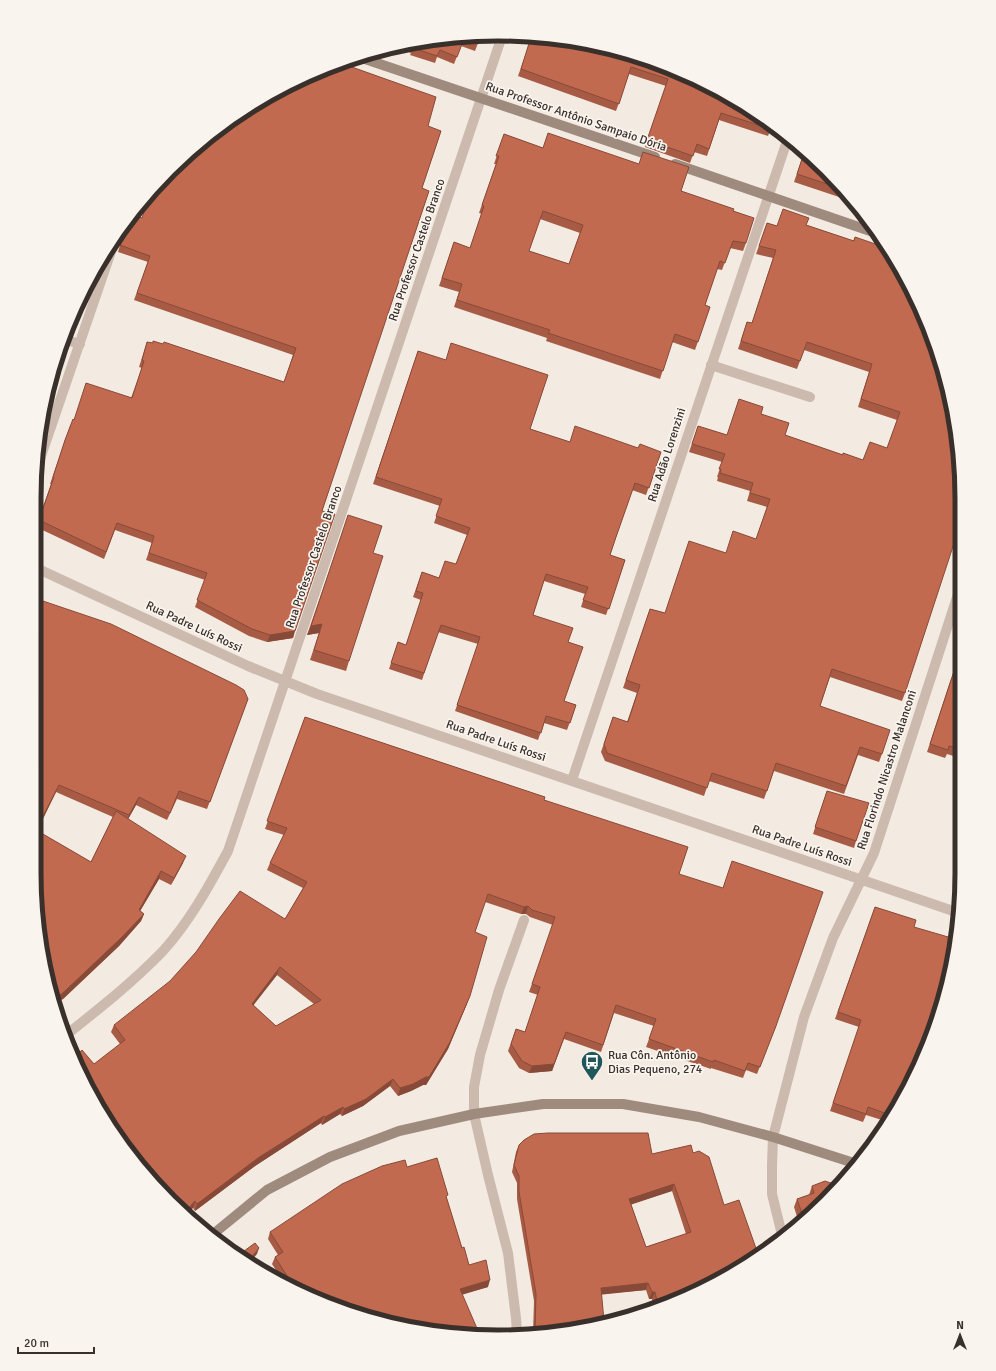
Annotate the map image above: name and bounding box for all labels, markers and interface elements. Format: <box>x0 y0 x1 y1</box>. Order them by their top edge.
street label: Rua Professor Antônio Sampaio Dória <box>483 79 669 155</box>
street label: Rua Professor Castelo Branco <box>386 177 448 323</box>
street label: Rua Adão Lorenzini <box>645 406 689 504</box>
street label: Rua Professor Castelo Branco <box>283 484 345 630</box>
street label: Rua Padre Luís Rossi <box>143 598 245 656</box>
street label: Rua Florindo Nicastro Malanconi <box>854 688 920 852</box>
street label: Rua Padre Luís Rossi <box>444 717 548 765</box>
street label: Rua Padre Luís Rossi <box>750 822 854 870</box>
place label: Rua Côn. Antônio Dias Pequeno, 274 <box>608 1048 703 1077</box>
bus stop icon: Rua Côn. Antônio Dias Pequeno, 274 <box>579 1049 605 1082</box>
north arrow <box>940 1315 980 1355</box>
text: N <box>956 1319 964 1332</box>
scale bar <box>18 1329 94 1355</box>
text: 20 m <box>24 1336 49 1351</box>

